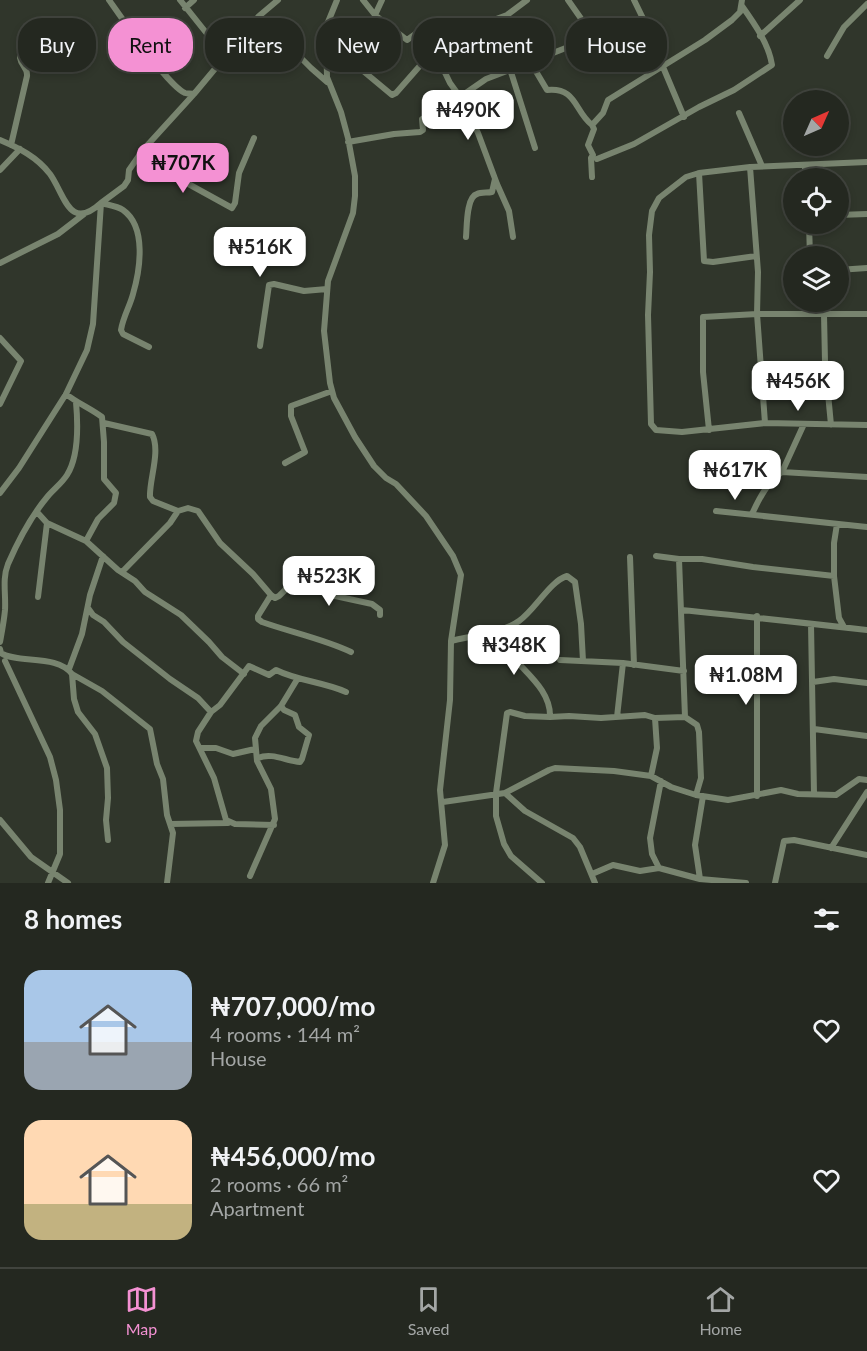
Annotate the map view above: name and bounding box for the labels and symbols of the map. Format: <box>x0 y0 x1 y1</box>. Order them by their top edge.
pin: ₦490K <box>426 90 510 141</box>
north arrow <box>783 90 849 156</box>
pin: ₦707K <box>141 143 225 194</box>
pin: ₦516K <box>218 227 302 278</box>
pin: ₦456K <box>756 361 840 412</box>
pin: ₦617K <box>693 450 777 501</box>
pin: ₦523K <box>287 556 371 607</box>
pin: ₦348K <box>472 625 556 676</box>
pin: ₦1.08M <box>697 655 795 706</box>

